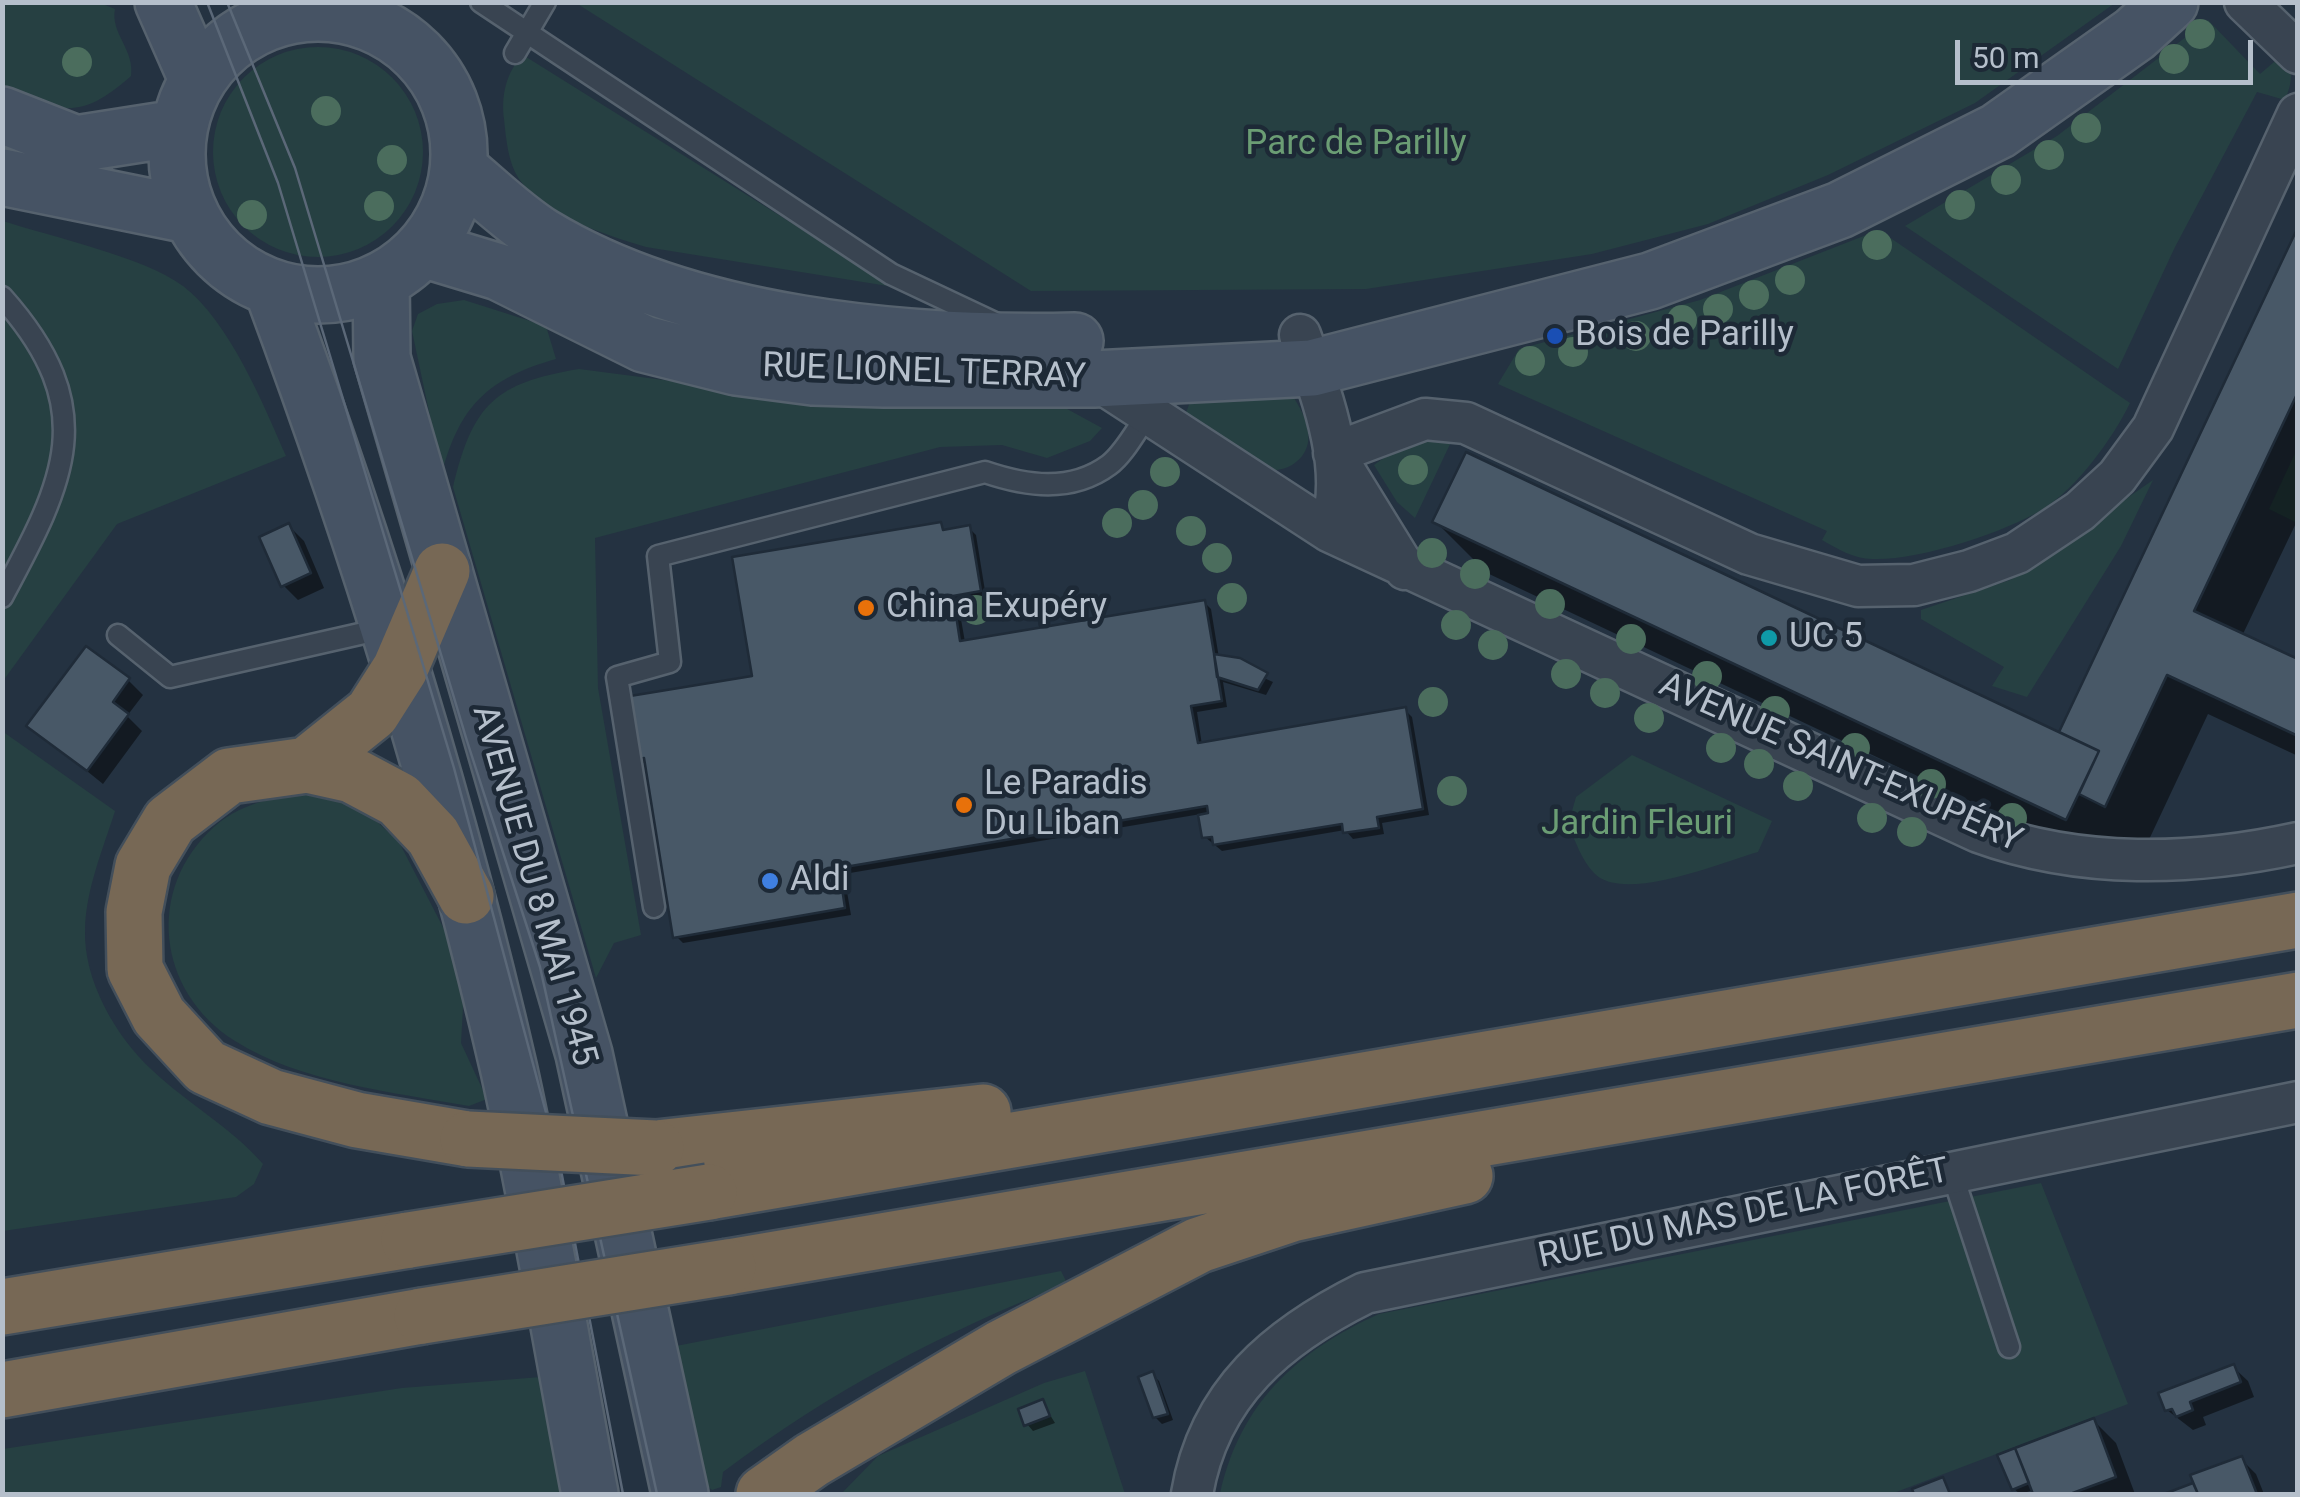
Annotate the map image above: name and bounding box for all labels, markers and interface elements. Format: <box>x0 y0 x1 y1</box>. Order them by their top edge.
scale bar <box>1960 20 2258 82</box>
text: 50 m <box>1972 40 2039 75</box>
park label: Parc de Parilly <box>1245 124 1467 166</box>
place label: Bois de Parilly <box>1575 315 1794 357</box>
marker: Bois de Parilly <box>1544 325 1566 347</box>
street label: RUE LIONEL TERRAY <box>761 346 1087 400</box>
place label: China Exupéry <box>886 587 1107 629</box>
marker: China Exupéry <box>855 597 877 619</box>
place label: UC 5 <box>1789 617 1863 659</box>
marker: UC 5 <box>1758 627 1780 649</box>
street label: AVENUE SAINT-EXUPÉRY <box>1652 665 2028 863</box>
street label: AVENUE DU 8 MAI 1945 <box>461 701 605 1071</box>
place label: Le Paradis Du Liban <box>984 764 1148 846</box>
marker: Le Paradis Du Liban <box>953 794 975 816</box>
park label: Jardin Fleuri <box>1541 804 1733 846</box>
place label: Aldi <box>790 860 850 902</box>
marker: Aldi <box>759 870 781 892</box>
street label: RUE DU MAS DE LA FORÊT <box>1535 1151 1953 1279</box>

